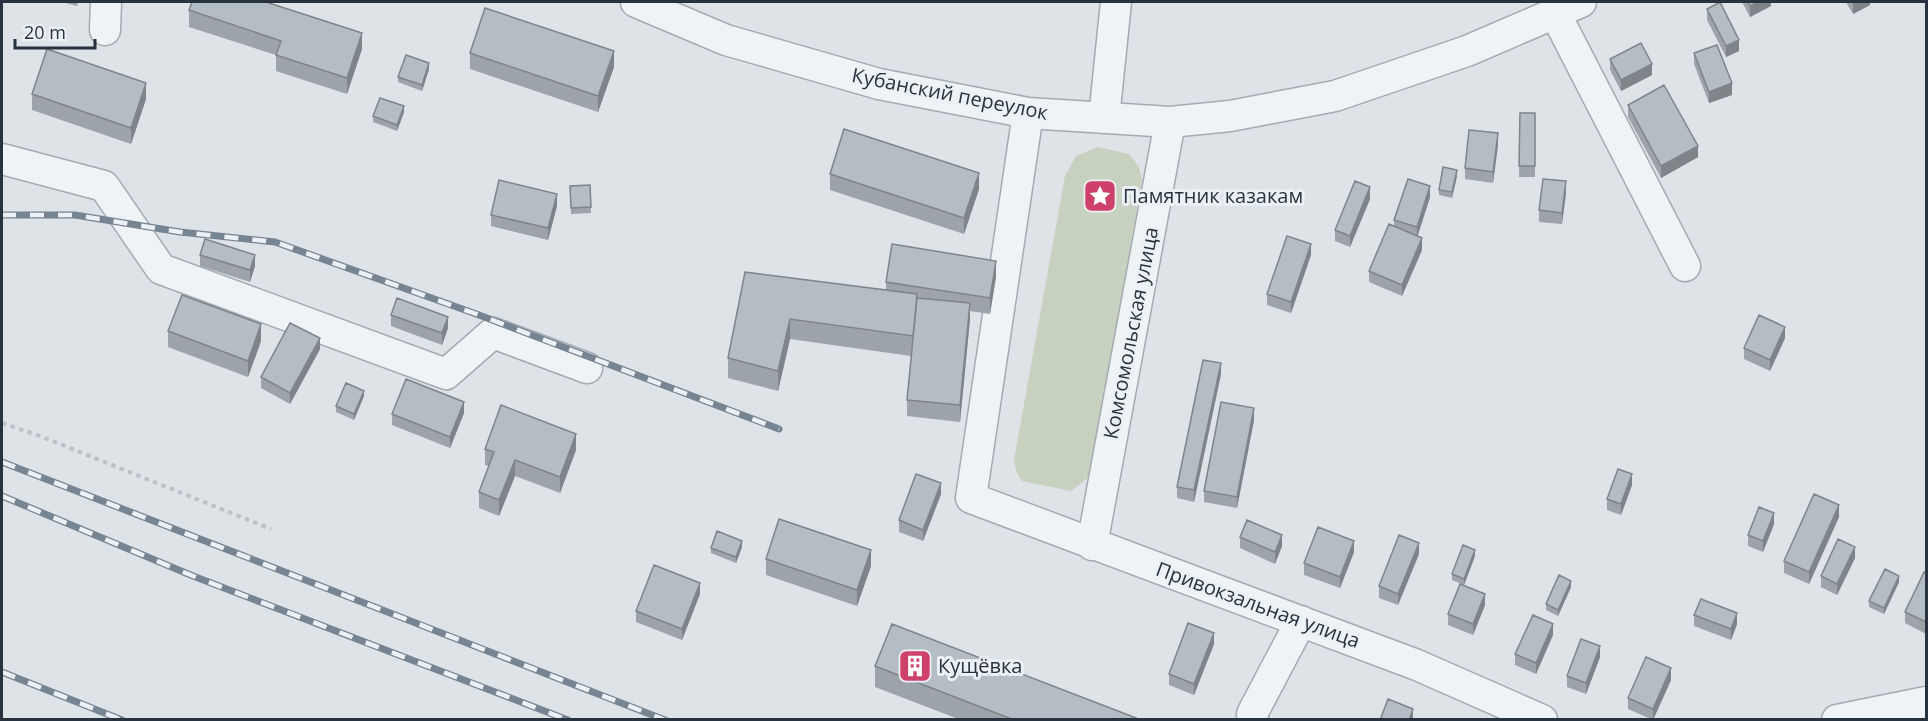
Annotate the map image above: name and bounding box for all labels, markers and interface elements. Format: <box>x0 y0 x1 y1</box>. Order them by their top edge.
scale bar <box>15 12 94 50</box>
text: 20 m <box>24 20 66 44</box>
street label: Кубанский переулок <box>850 61 1051 126</box>
place icon: Памятник казакам <box>1082 178 1118 214</box>
place label: Памятник казакам <box>1123 182 1303 209</box>
street label: Комсомольская улица <box>1097 225 1164 441</box>
street label: Привокзальная улица <box>1152 555 1364 654</box>
building icon: Кущёвка <box>897 648 933 684</box>
place label: Кущёвка <box>938 652 1022 679</box>

